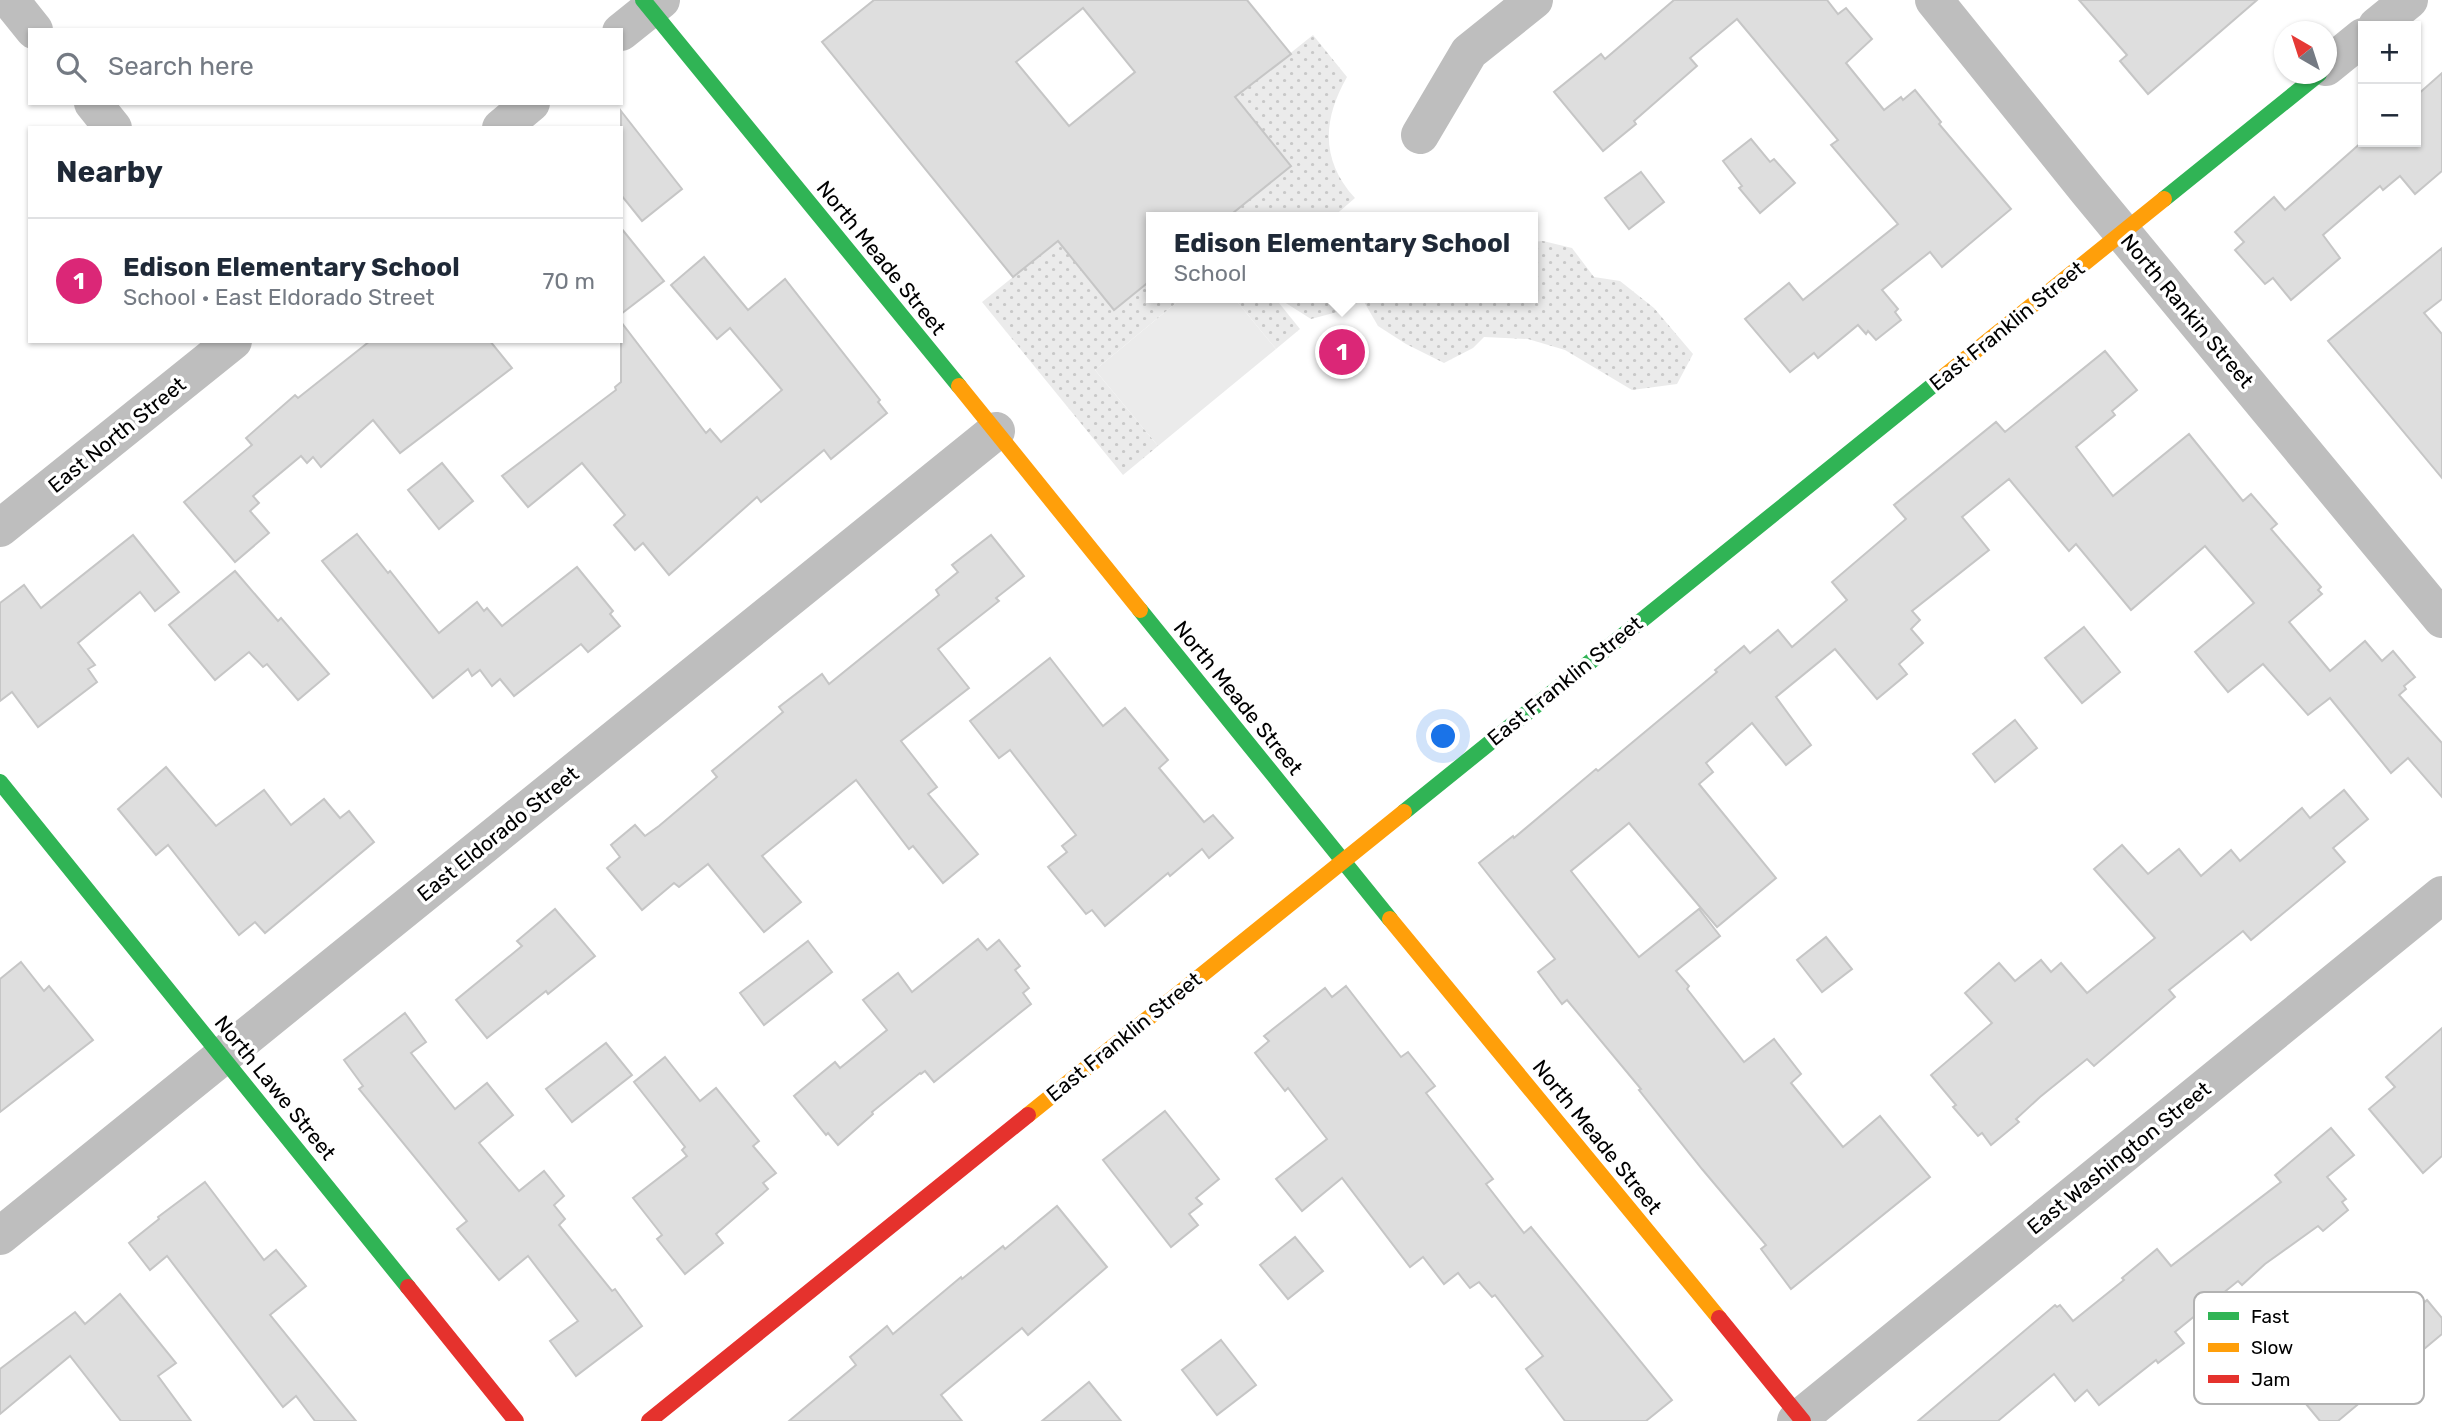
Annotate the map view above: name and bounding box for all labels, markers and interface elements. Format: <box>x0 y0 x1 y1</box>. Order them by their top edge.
north arrow <box>2274 21 2337 84</box>
map controls <box>2358 21 2421 147</box>
button: + <box>2358 21 2421 84</box>
search box <box>28 28 623 105</box>
icon: search <box>52 48 90 86</box>
text: Search here <box>108 51 254 82</box>
button: − <box>2358 84 2421 147</box>
text: Nearby <box>56 154 163 190</box>
street label: North Meade Street <box>812 176 951 340</box>
popup <box>1146 212 1538 303</box>
text: Edison Elementary School <box>1174 228 1510 259</box>
street label: North Rankin Street <box>2116 229 2259 393</box>
text: Edison Elementary School <box>123 252 460 283</box>
street label: East Franklin Street <box>1924 255 2089 396</box>
text: School <box>1174 259 1247 287</box>
text: 1 <box>73 267 85 295</box>
text: 70 m <box>543 267 595 295</box>
text: School · East Eldorado Street <box>123 283 435 311</box>
pin: 1 <box>1319 326 1365 378</box>
street label: East North Street <box>43 371 191 498</box>
street label: East Franklin Street <box>1482 610 1647 751</box>
street label: North Meade Street <box>1169 616 1308 780</box>
your location <box>1426 719 1460 753</box>
street label: East Eldorado Street <box>412 761 583 906</box>
street label: East Franklin Street <box>1041 966 1206 1107</box>
street label: North Lawe Street <box>210 1011 341 1165</box>
street label: North Meade Street <box>1528 1055 1667 1219</box>
street label: East Washington Street <box>2022 1076 2215 1239</box>
legend <box>2194 1292 2424 1404</box>
text: Fast <box>2251 1305 2290 1328</box>
text: Slow <box>2251 1336 2293 1359</box>
text: Jam <box>2251 1368 2290 1391</box>

